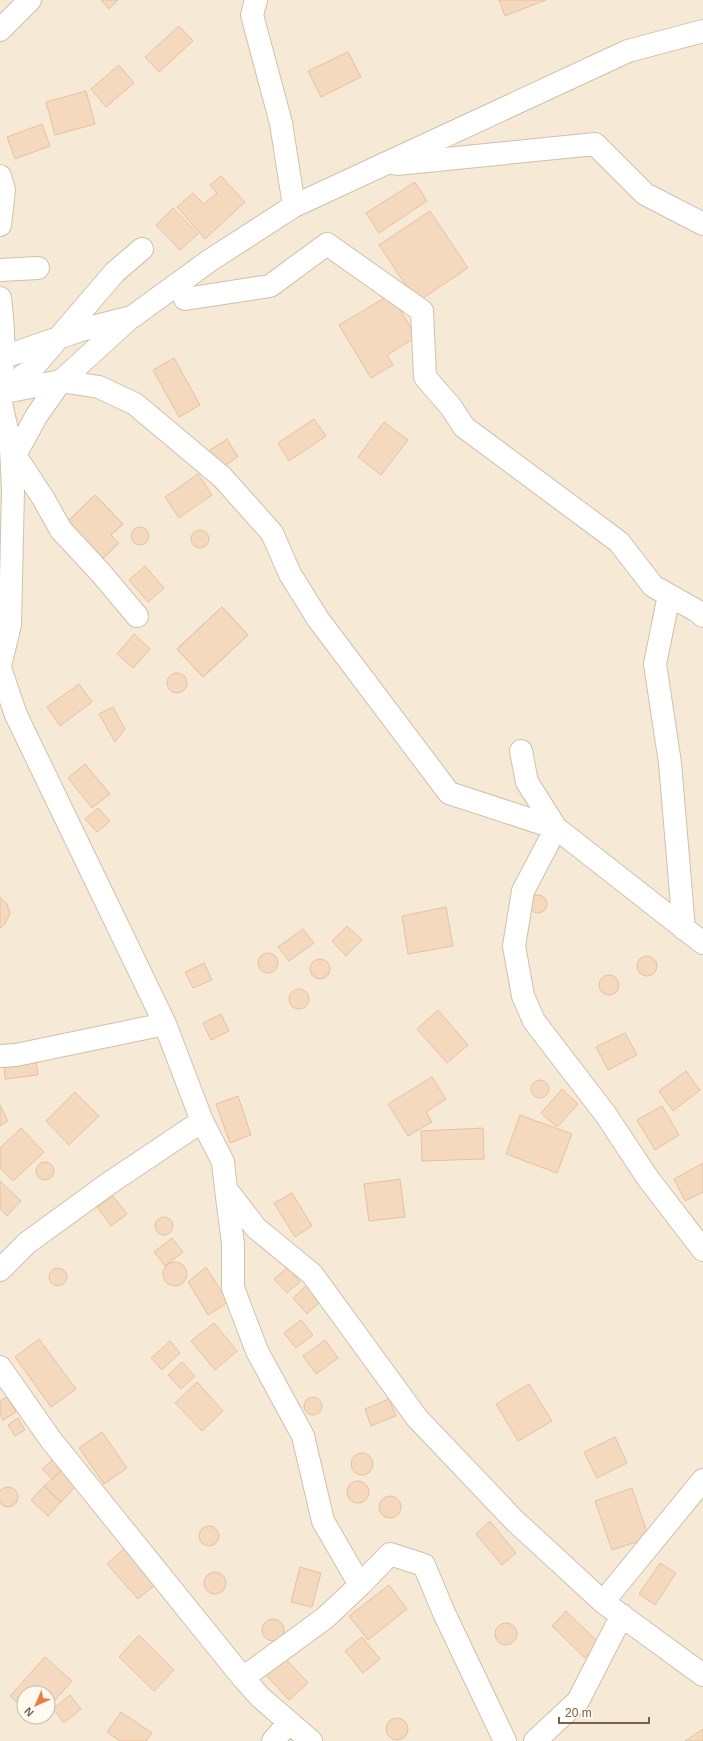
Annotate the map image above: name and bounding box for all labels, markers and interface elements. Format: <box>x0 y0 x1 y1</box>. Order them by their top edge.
north arrow <box>16 1685 56 1725</box>
scale bar <box>559 1699 649 1725</box>
text: N <box>22 1705 36 1719</box>
text: 20 m <box>565 1706 592 1720</box>

